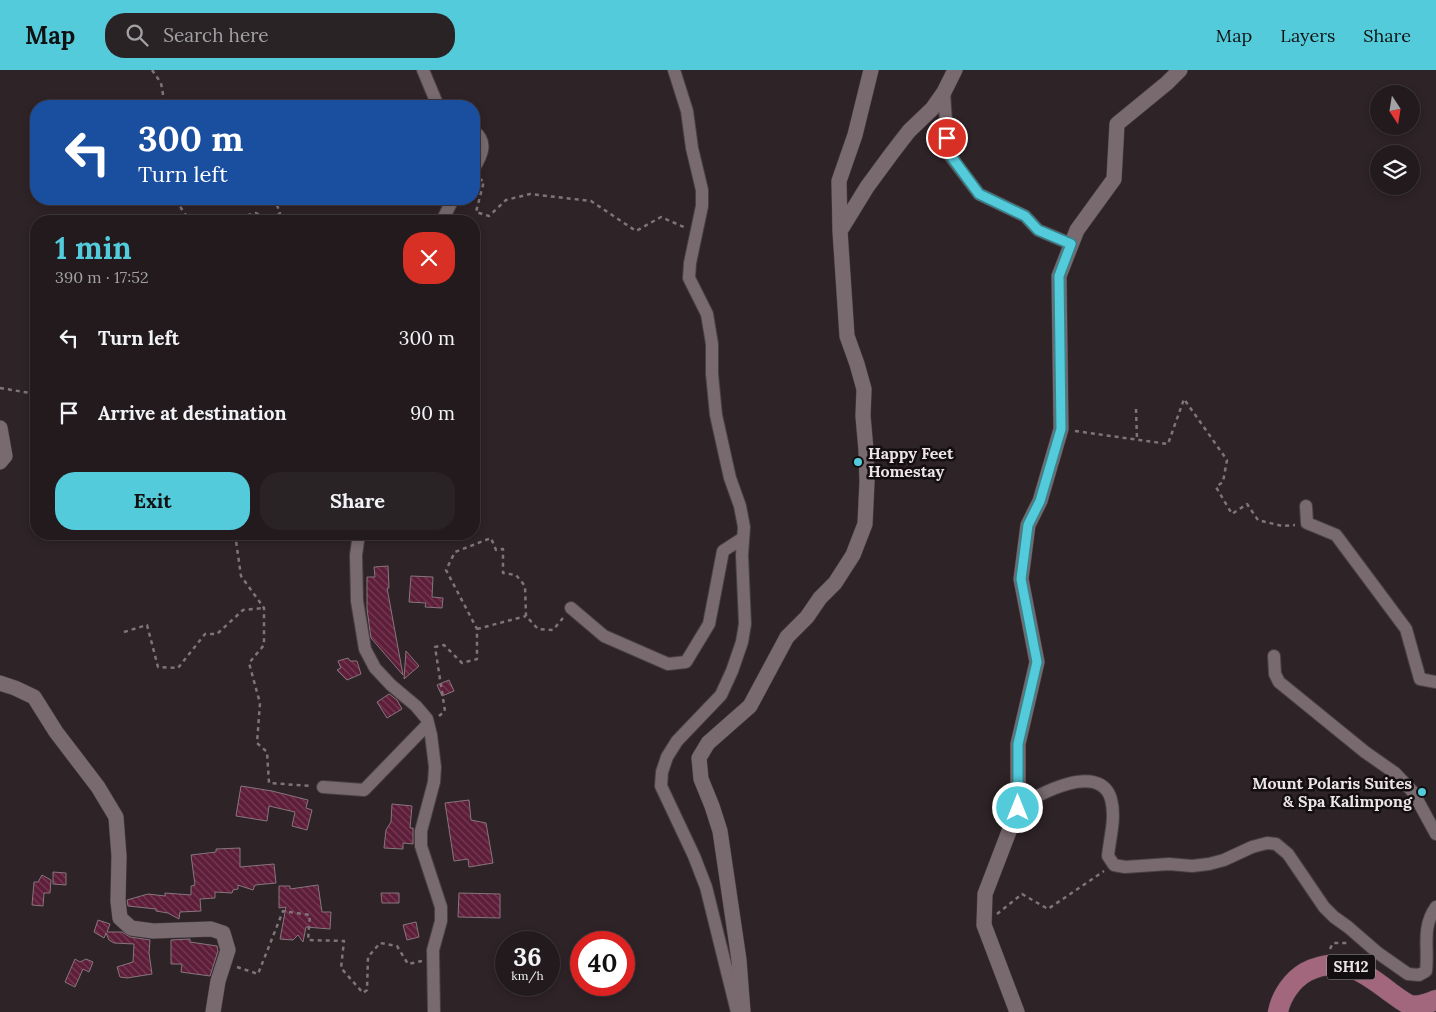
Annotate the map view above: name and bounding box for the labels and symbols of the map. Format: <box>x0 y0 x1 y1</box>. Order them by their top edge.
north arrow <box>1370 85 1420 135</box>
pin <box>926 117 968 159</box>
place label: Happy Feet Homestay <box>868 443 954 481</box>
marker: Happy Feet Homestay <box>852 456 864 468</box>
place label: Mount Polaris Suites & Spa Kalimpong <box>1252 773 1413 811</box>
position arrow <box>991 781 1043 833</box>
marker: Mount Polaris Suites & Spa Kalimpong <box>1416 786 1428 798</box>
speed limit sign: 40 <box>570 931 635 996</box>
road number: SH12 <box>1327 954 1375 980</box>

